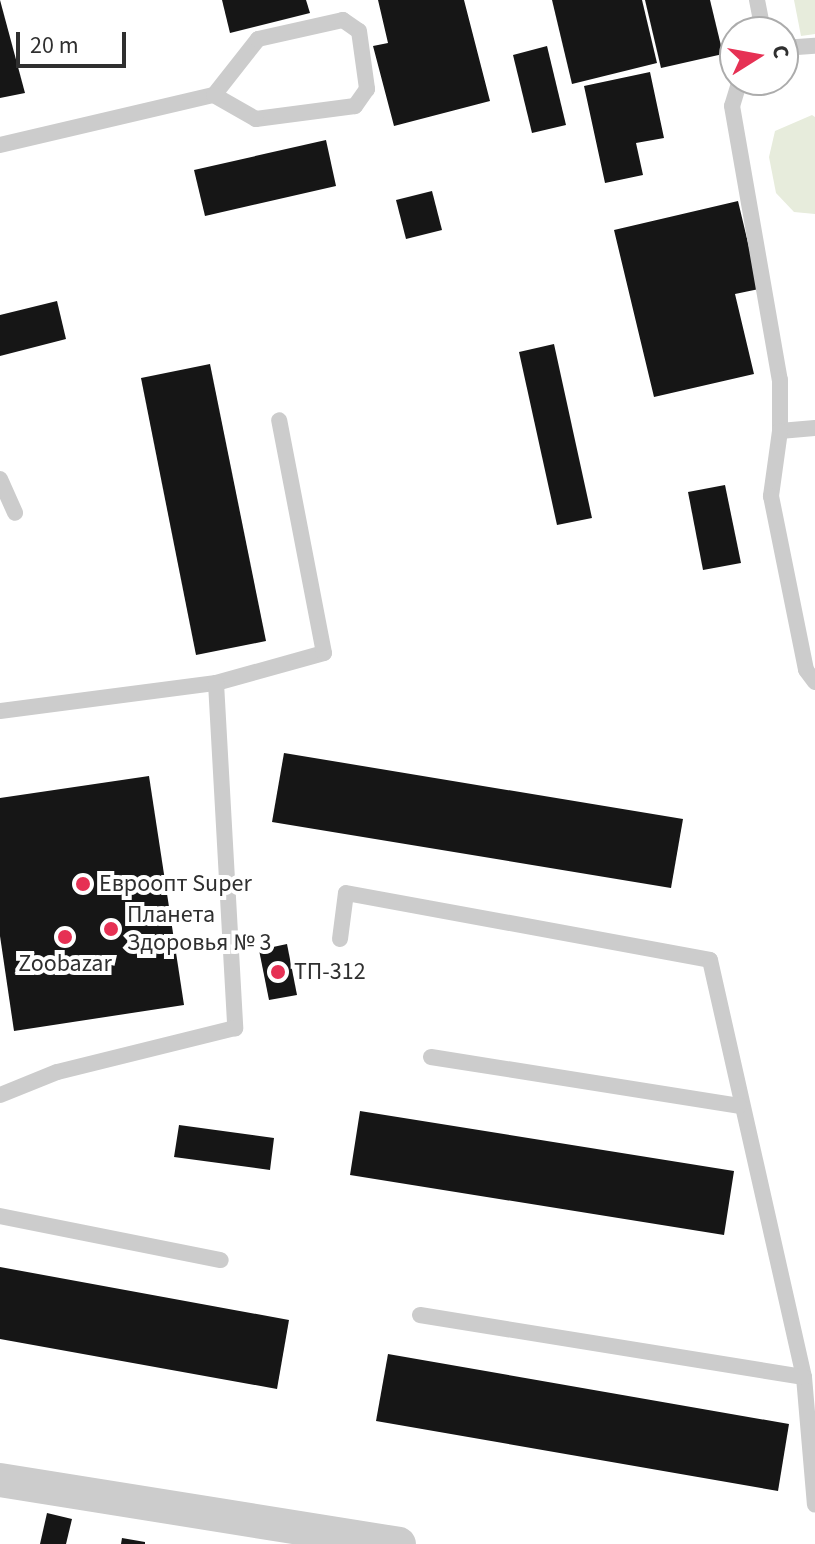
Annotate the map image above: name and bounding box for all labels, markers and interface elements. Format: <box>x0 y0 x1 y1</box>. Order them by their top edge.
scale bar <box>20 16 130 66</box>
north arrow <box>719 16 799 96</box>
text: 20 m <box>30 28 79 63</box>
text: С <box>764 42 798 61</box>
place label: Евроопт Super <box>99 870 252 898</box>
marker: Евроопт Super <box>74 875 92 893</box>
place label: Планета Здоровья № 3 <box>127 901 271 957</box>
marker: Планета Здоровья № 3 <box>102 920 120 938</box>
marker: Zoobazar <box>56 928 74 946</box>
place label: Zoobazar <box>18 950 112 978</box>
place label: ТП-312 <box>294 958 366 986</box>
marker: ТП-312 <box>269 963 287 981</box>

